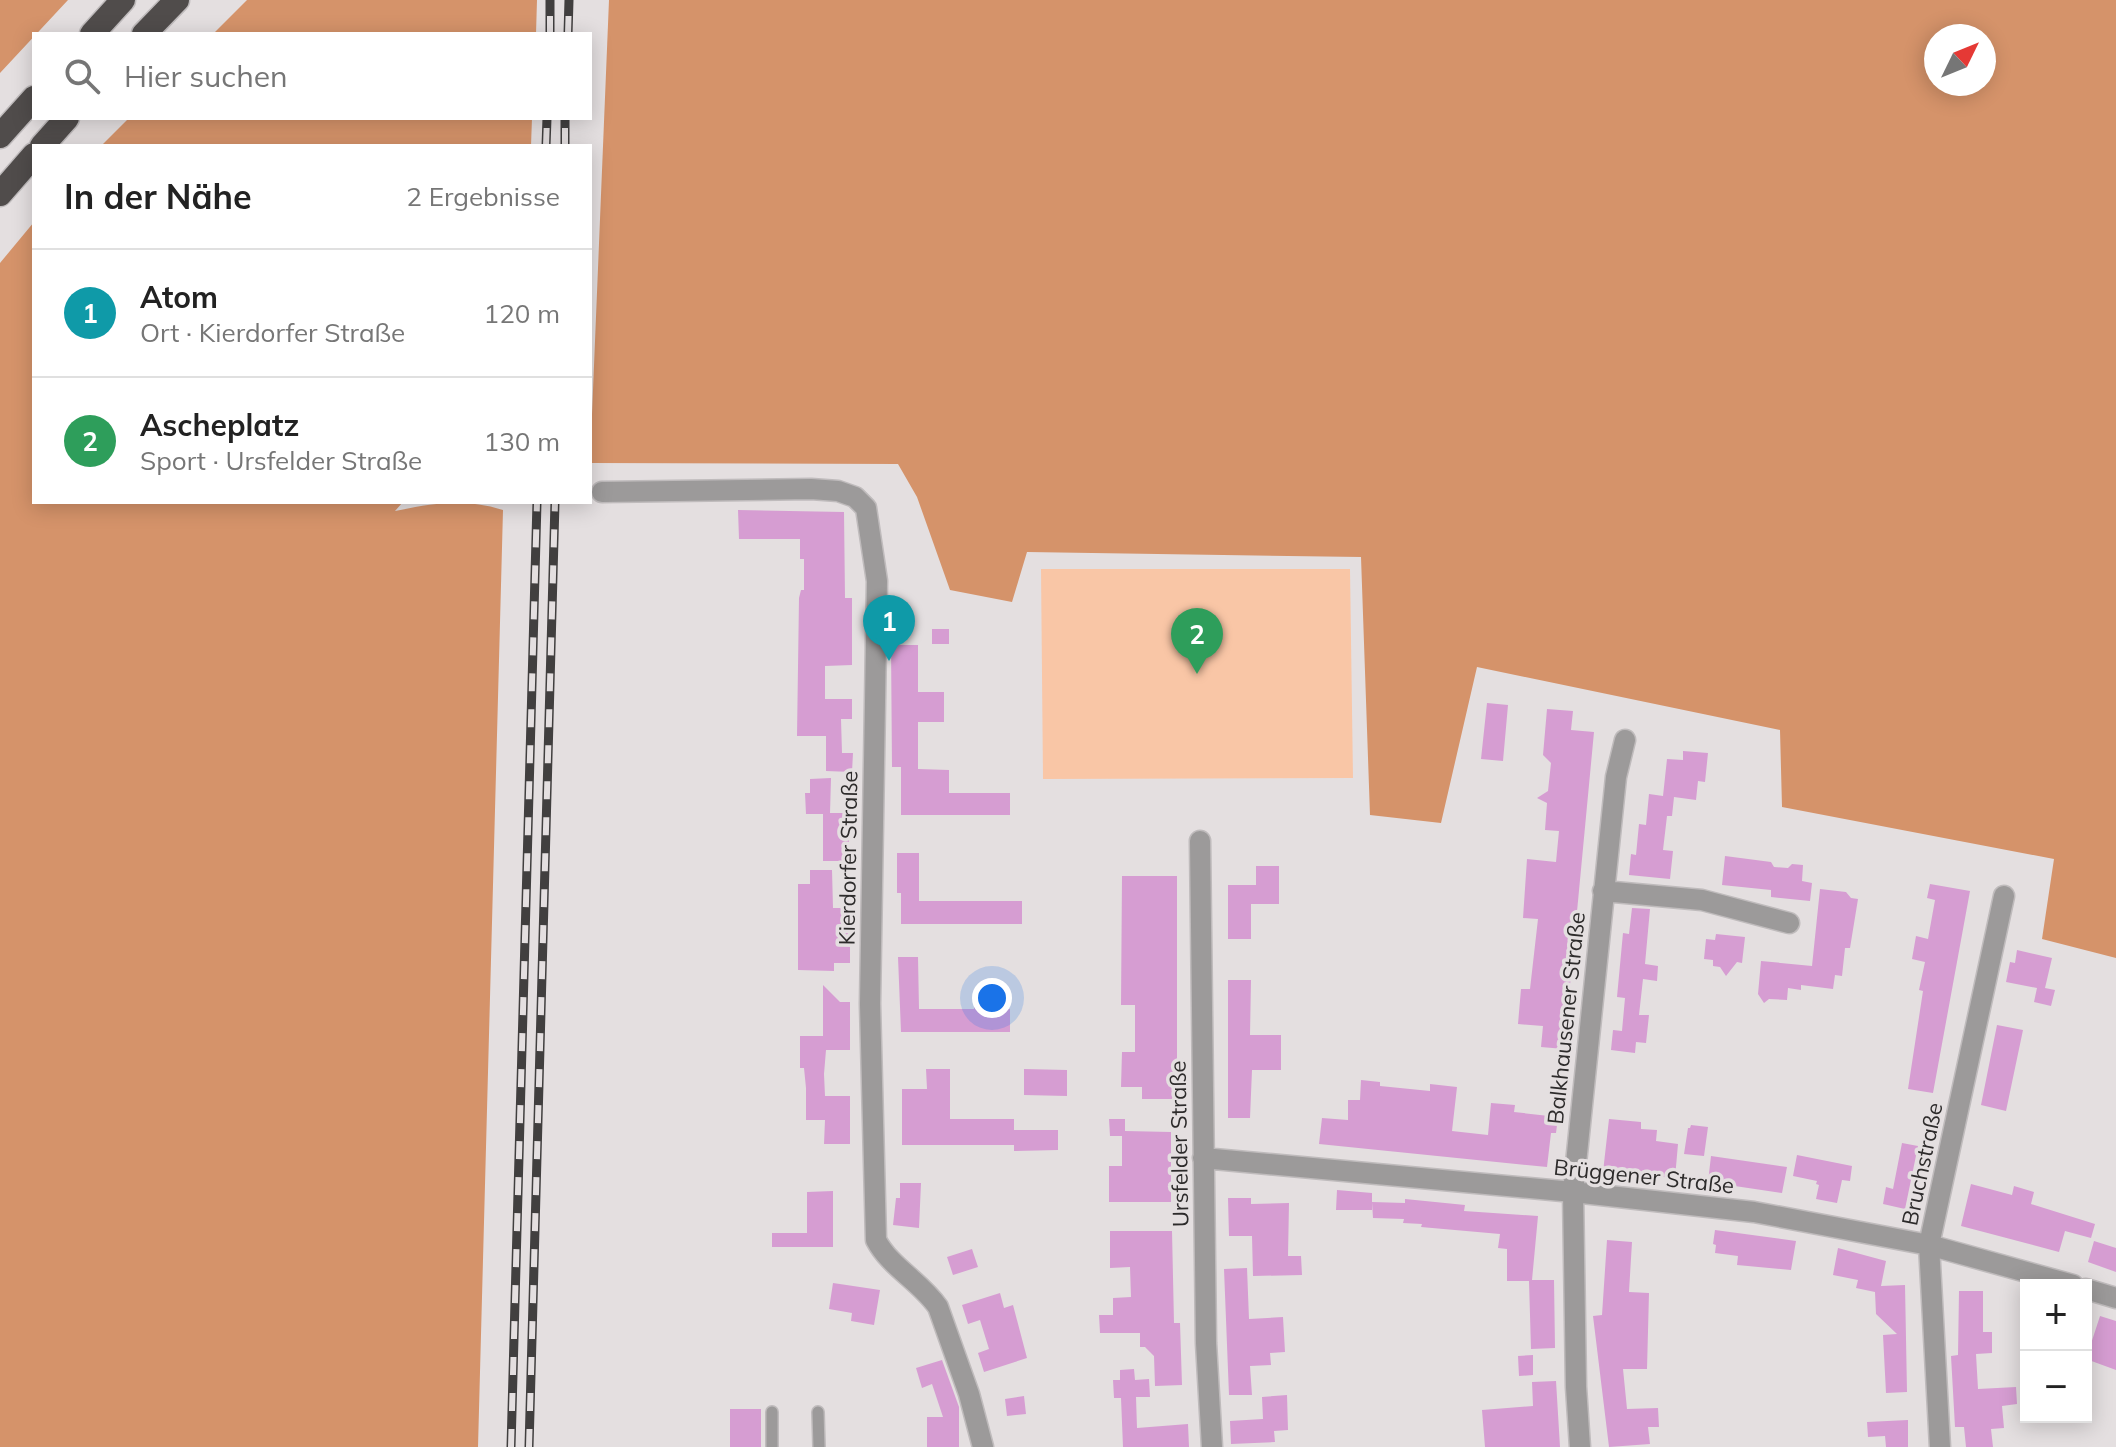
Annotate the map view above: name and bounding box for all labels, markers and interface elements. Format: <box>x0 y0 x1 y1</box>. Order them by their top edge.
north arrow <box>1924 24 1996 96</box>
search box <box>32 32 592 120</box>
icon: search <box>60 54 104 98</box>
text: Hier suchen <box>124 57 288 95</box>
text: In der Nähe <box>64 175 252 218</box>
text: 2 Ergebnisse <box>406 180 560 213</box>
text: Atom <box>140 278 218 316</box>
text: 1 <box>82 297 98 330</box>
text: 120 m <box>484 297 560 330</box>
text: Ort · Kierdorfer Straße <box>140 316 405 349</box>
text: Ascheplatz <box>140 406 299 444</box>
text: 2 <box>82 425 98 458</box>
text: 130 m <box>484 425 560 458</box>
text: Sport · Ursfelder Straße <box>140 444 422 477</box>
pin: 1 <box>863 595 915 661</box>
pin: 2 <box>1171 608 1223 674</box>
street label: Kierdorfer Straße <box>832 771 864 945</box>
street label: Balkhausener Straße <box>1541 910 1591 1126</box>
your location <box>972 978 1012 1018</box>
street label: Ursfelder Straße <box>1164 1061 1194 1227</box>
street label: Bruchstraße <box>1895 1100 1949 1228</box>
street label: Brüggener Straße <box>1552 1153 1736 1199</box>
map controls <box>2020 1279 2092 1423</box>
button: + <box>2020 1279 2092 1351</box>
button: − <box>2020 1351 2092 1423</box>

